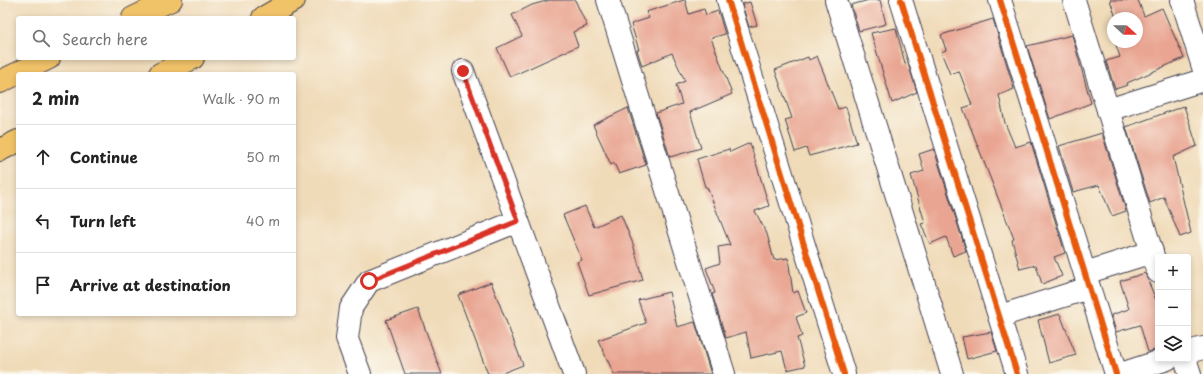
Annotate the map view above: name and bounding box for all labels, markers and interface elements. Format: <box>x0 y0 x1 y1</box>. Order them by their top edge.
north arrow <box>1107 12 1143 48</box>
search box <box>16 16 296 60</box>
icon: search <box>30 27 52 49</box>
text: Search here <box>62 27 148 50</box>
route end <box>454 62 472 80</box>
text: 2 min <box>32 85 79 111</box>
text: Walk · 90 m <box>203 89 280 108</box>
text: Continue <box>70 145 138 168</box>
icon: ahead <box>32 146 54 168</box>
text: 50 m <box>246 147 280 166</box>
text: Turn left <box>70 209 136 232</box>
icon: left <box>32 210 54 232</box>
text: 40 m <box>246 211 280 230</box>
map controls <box>1155 254 1191 362</box>
button: + <box>1155 254 1191 290</box>
route start <box>360 272 378 290</box>
text: Arrive at destination <box>70 273 231 296</box>
icon: arrive <box>32 274 54 296</box>
button: − <box>1155 290 1191 326</box>
button: layers <box>1155 326 1191 362</box>

